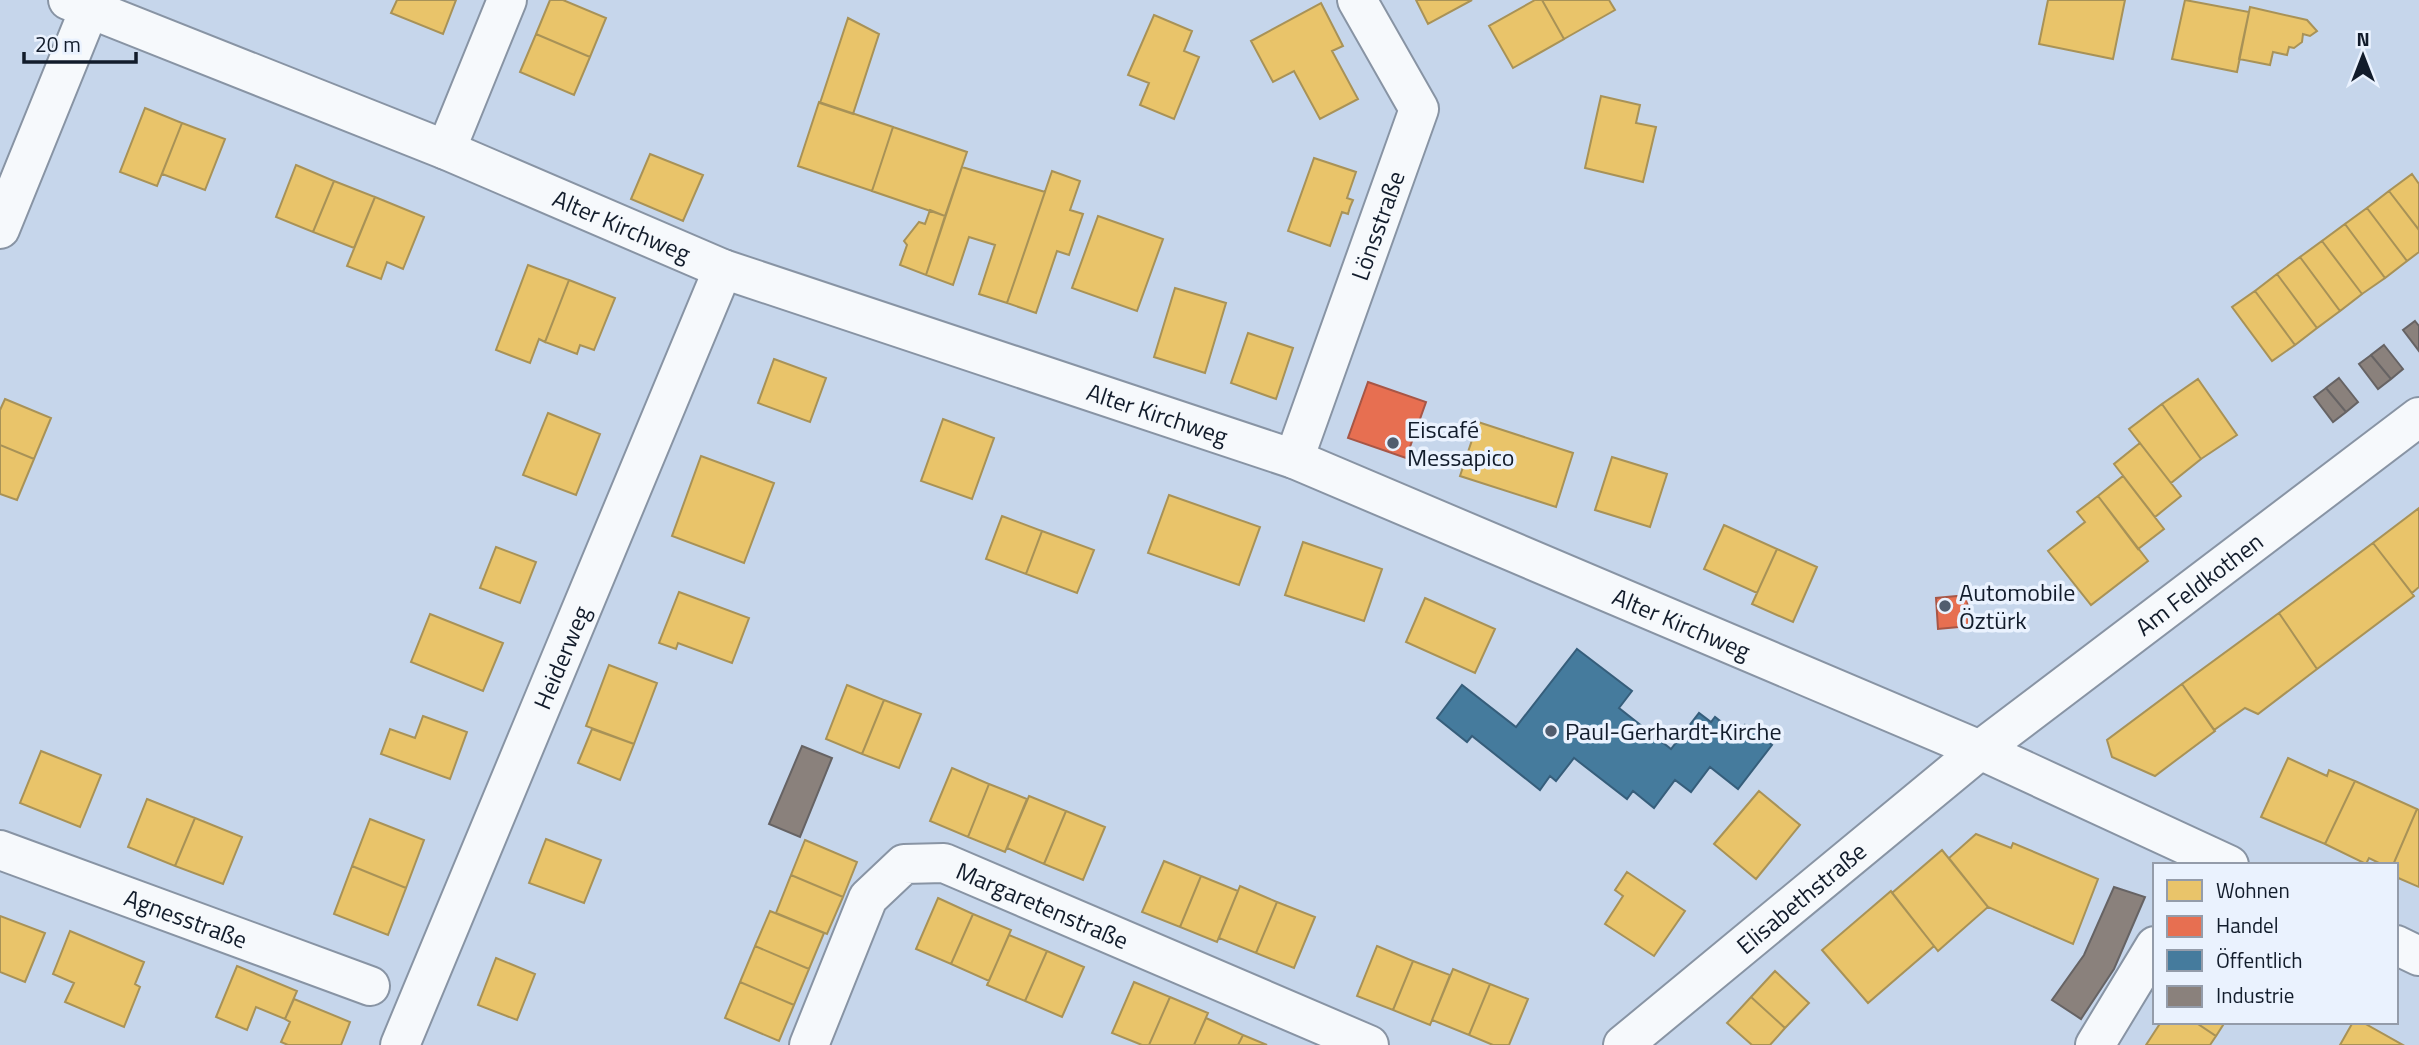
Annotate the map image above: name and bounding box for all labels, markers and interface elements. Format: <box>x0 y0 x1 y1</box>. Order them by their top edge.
scale bar <box>24 21 136 65</box>
north arrow <box>2328 21 2398 91</box>
text: N <box>2356 24 2370 53</box>
text: 20 m <box>35 28 81 60</box>
street label: Lönsstraße <box>1341 166 1414 285</box>
street label: Alter Kirchweg <box>547 180 696 271</box>
street label: Alter Kirchweg <box>1082 373 1233 454</box>
place label: Eiscafé Messapico <box>1407 411 1514 475</box>
marker: Eiscafé Messapico <box>1385 435 1401 451</box>
street label: Am Feldkothen <box>2127 523 2271 644</box>
place label: Automobile Öztürk <box>1959 574 2075 638</box>
street label: Alter Kirchweg <box>1607 578 1756 669</box>
marker: Automobile Öztürk <box>1937 598 1953 614</box>
street label: Heiderweg <box>524 600 599 715</box>
place label: Paul-Gerhardt-Kirche <box>1565 713 1782 749</box>
marker: Paul-Gerhardt-Kirche <box>1543 723 1559 739</box>
street label: Elisabethstraße <box>1728 833 1874 962</box>
street label: Margaretenstraße <box>951 852 1134 958</box>
legend <box>2153 863 2398 1024</box>
text: Wohnen <box>2216 874 2290 906</box>
street label: Agnesstraße <box>119 879 252 957</box>
text: Handel <box>2216 909 2279 941</box>
text: Öffentlich <box>2216 944 2303 976</box>
text: Industrie <box>2216 979 2294 1011</box>

